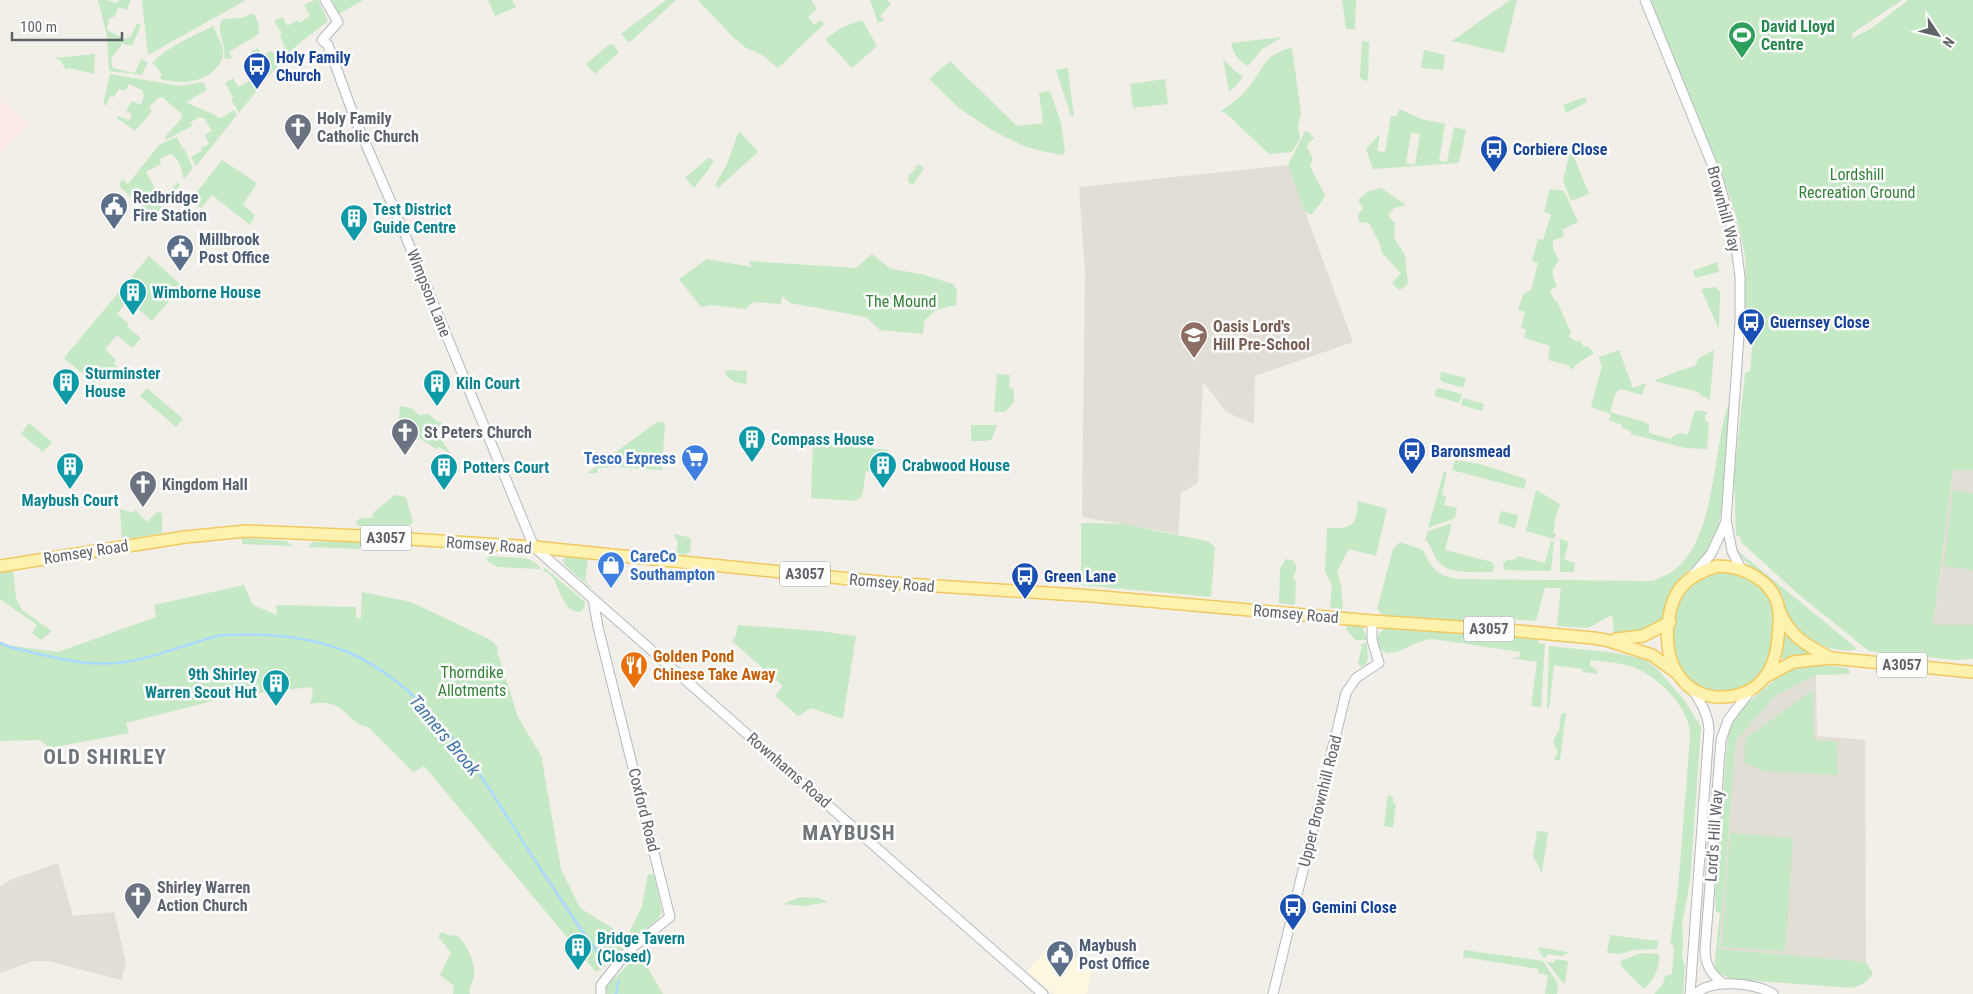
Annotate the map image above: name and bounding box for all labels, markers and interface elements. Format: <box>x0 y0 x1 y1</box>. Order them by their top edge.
scale bar <box>12 10 122 42</box>
north arrow <box>1913 10 1963 60</box>
place label: David Lloyd Centre <box>1761 17 1835 54</box>
text: 100 m <box>20 18 57 36</box>
sports icon: David Lloyd Centre <box>1727 20 1757 59</box>
text: N <box>1940 34 1958 51</box>
place label: Holy Family Church <box>276 48 351 85</box>
bus stop icon: Holy Family Church <box>242 51 272 90</box>
place label: Holy Family Catholic Church <box>317 109 419 146</box>
church icon: Holy Family Catholic Church <box>283 112 313 151</box>
bus stop icon: Corbiere Close <box>1479 134 1509 173</box>
place label: Corbiere Close <box>1513 140 1608 159</box>
street label: Brownhill Way <box>1703 164 1745 254</box>
park label: Lordshill Recreation Ground <box>1799 165 1915 202</box>
place label: Redbridge Fire Station <box>133 188 207 225</box>
public building icon: Redbridge Fire Station <box>99 191 129 230</box>
place label: Test District Guide Centre <box>373 200 456 237</box>
building icon: Test District Guide Centre <box>339 203 369 242</box>
place label: Millbrook Post Office <box>199 230 270 267</box>
public building icon: Millbrook Post Office <box>165 233 195 272</box>
street label: Wimpson Lane <box>403 246 455 340</box>
building icon: Wimborne House <box>118 277 148 316</box>
place label: Wimborne House <box>152 283 261 302</box>
park label: The Mound <box>866 292 936 311</box>
bus stop icon: Guernsey Close <box>1736 307 1766 346</box>
place label: Guernsey Close <box>1770 313 1870 332</box>
place label: Oasis Lord's Hill Pre-School <box>1213 317 1310 354</box>
school or university icon: Oasis Lord's Hill Pre-School <box>1179 320 1209 359</box>
place label: Sturminster House <box>85 364 161 401</box>
building icon: Sturminster House <box>51 367 81 406</box>
building icon: Kiln Court <box>422 368 452 407</box>
place label: Kiln Court <box>456 374 520 393</box>
church icon: St Peters Church <box>390 417 420 456</box>
place label: St Peters Church <box>424 423 532 442</box>
building icon: Compass House <box>737 424 767 463</box>
place label: Compass House <box>771 430 875 449</box>
bus stop icon: Baronsmead <box>1397 436 1427 475</box>
place label: Baronsmead <box>1431 442 1511 461</box>
supermarket icon: Tesco Express <box>680 443 710 482</box>
place label: Tesco Express <box>584 449 676 468</box>
building icon: Crabwood House <box>868 450 898 489</box>
building icon: Maybush Court <box>55 451 85 490</box>
building icon: Potters Court <box>429 452 459 491</box>
place label: Crabwood House <box>902 456 1010 475</box>
place label: Potters Court <box>463 458 549 477</box>
church icon: Kingdom Hall <box>128 469 158 508</box>
place label: Kingdom Hall <box>162 475 248 494</box>
place label: Maybush Court <box>22 491 119 510</box>
road number: A3057 <box>361 526 411 550</box>
street label: Romsey Road <box>446 533 532 557</box>
street label: Romsey Road <box>42 536 130 568</box>
place label: CareCo Southampton <box>630 547 715 584</box>
shop icon: CareCo Southampton <box>596 550 626 589</box>
bus stop icon: Green Lane <box>1010 561 1040 600</box>
road number: A3057 <box>780 562 830 586</box>
place label: Green Lane <box>1044 567 1116 586</box>
street label: Romsey Road <box>848 570 936 596</box>
street label: Romsey Road <box>1252 601 1340 627</box>
road number: A3057 <box>1464 616 1514 642</box>
place label: Golden Pond Chinese Take Away <box>653 647 775 684</box>
restaurant icon: Golden Pond Chinese Take Away <box>619 650 649 689</box>
road number: A3057 <box>1877 652 1927 678</box>
park label: Thorndike Allotments <box>438 663 506 700</box>
place label: 9th Shirley Warren Scout Hut <box>145 665 257 702</box>
building icon: 9th Shirley Warren Scout Hut <box>261 668 291 707</box>
water label: Tanners Brook <box>405 690 486 781</box>
street label: Rownhams Road <box>743 728 835 812</box>
street label: Upper Brownhill Road <box>1294 733 1346 869</box>
district label: OLD SHIRLEY <box>43 745 167 769</box>
street label: Coxford Road <box>624 766 664 854</box>
street label: Lord's Hill Way <box>1701 789 1727 883</box>
district label: MAYBUSH <box>802 821 896 845</box>
place label: Shirley Warren Action Church <box>157 878 251 915</box>
church icon: Shirley Warren Action Church <box>123 881 153 920</box>
bus stop icon: Gemini Close <box>1278 892 1308 931</box>
place label: Gemini Close <box>1312 898 1397 917</box>
place label: Bridge Tavern (Closed) <box>597 929 685 966</box>
building icon: Bridge Tavern (Closed) <box>563 932 593 971</box>
place label: Maybush Post Office <box>1079 936 1150 973</box>
public building icon: Maybush Post Office <box>1045 939 1075 978</box>

